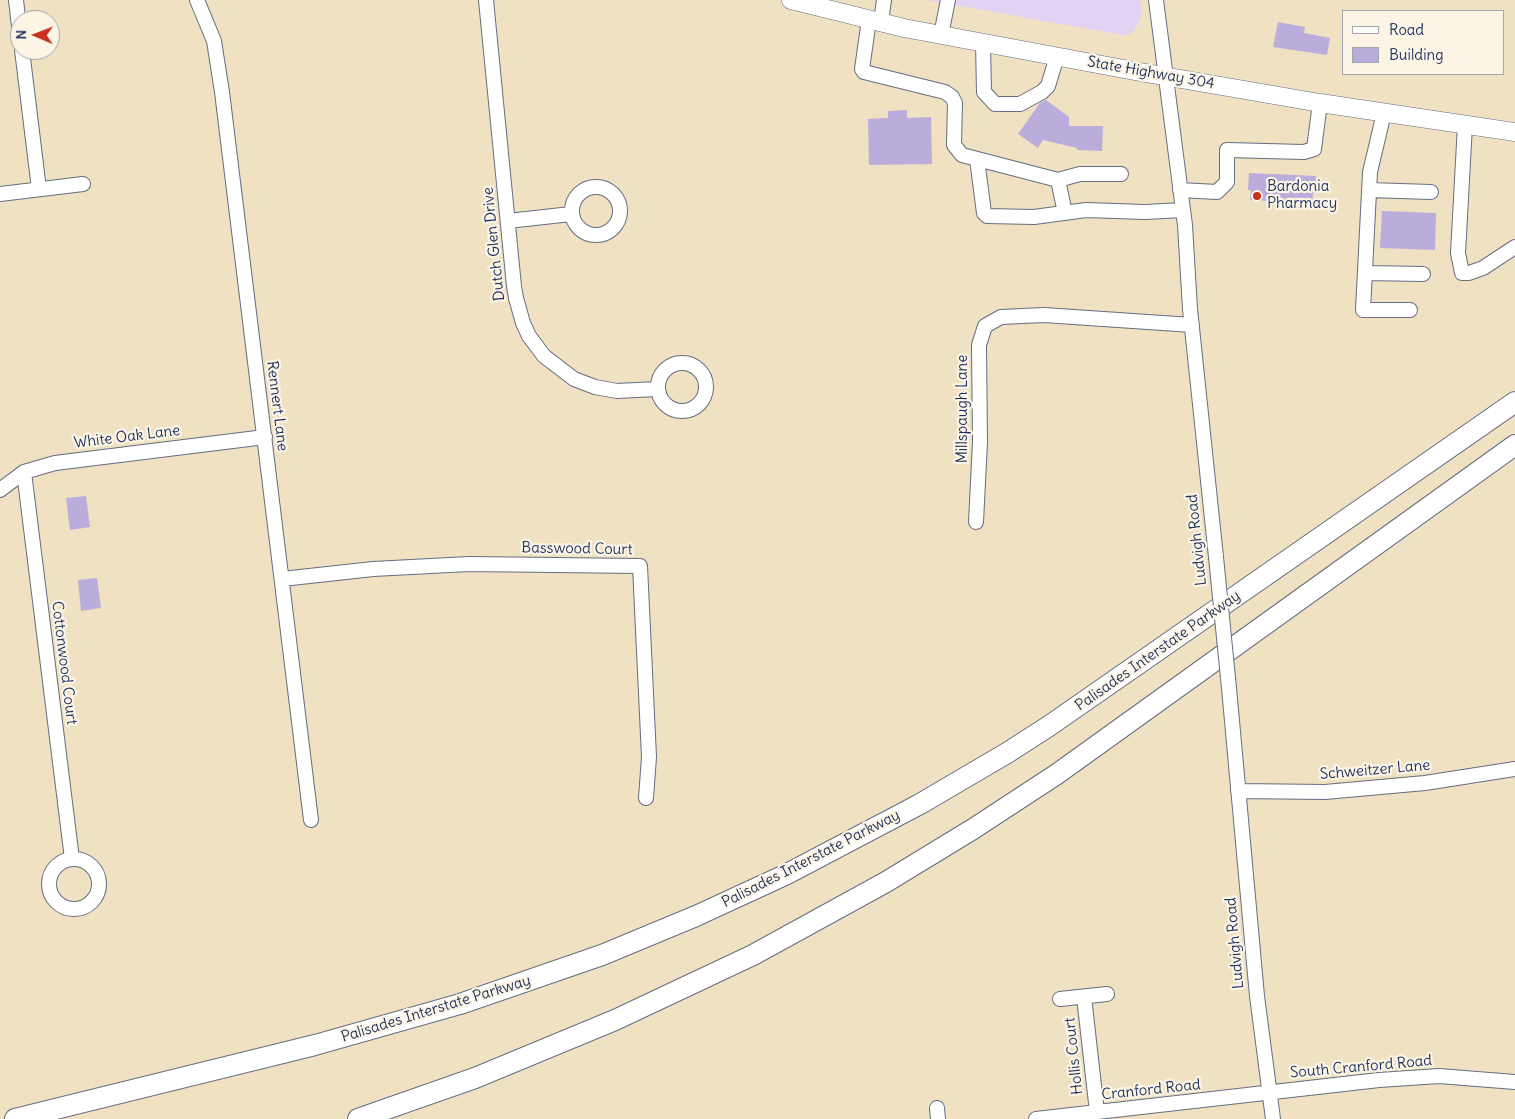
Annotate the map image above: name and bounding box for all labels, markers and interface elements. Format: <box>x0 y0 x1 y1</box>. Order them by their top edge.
north arrow <box>10 10 60 60</box>
legend <box>1342 10 1505 75</box>
text: Road <box>1389 20 1424 39</box>
text: N <box>12 30 30 40</box>
text: Building <box>1389 45 1444 64</box>
street label: State Highway 304 <box>1086 53 1216 93</box>
place label: Bardonia Pharmacy <box>1267 178 1337 213</box>
street label: Dutch Glen Drive <box>479 186 509 302</box>
marker: Bardonia Pharmacy <box>1251 190 1263 202</box>
street label: Millspaugh Lane <box>954 355 972 463</box>
street label: Rennert Lane <box>263 360 291 452</box>
street label: White Oak Lane <box>73 422 181 452</box>
street label: Ludvigh Road <box>1183 493 1211 587</box>
street label: Basswood Court <box>521 539 633 559</box>
street label: Palisades Interstate Parkway <box>1072 587 1244 715</box>
street label: Cottonwood Court <box>47 600 81 726</box>
street label: Schweitzer Lane <box>1319 756 1431 784</box>
street label: Palisades Interstate Parkway <box>719 806 903 912</box>
street label: Ludvigh Road <box>1222 896 1248 990</box>
street label: Palisades Interstate Parkway <box>339 972 533 1046</box>
street label: Hollis Court <box>1061 1016 1087 1096</box>
street label: South Cranford Road <box>1289 1052 1433 1082</box>
street label: Cranford Road <box>1101 1076 1201 1104</box>

